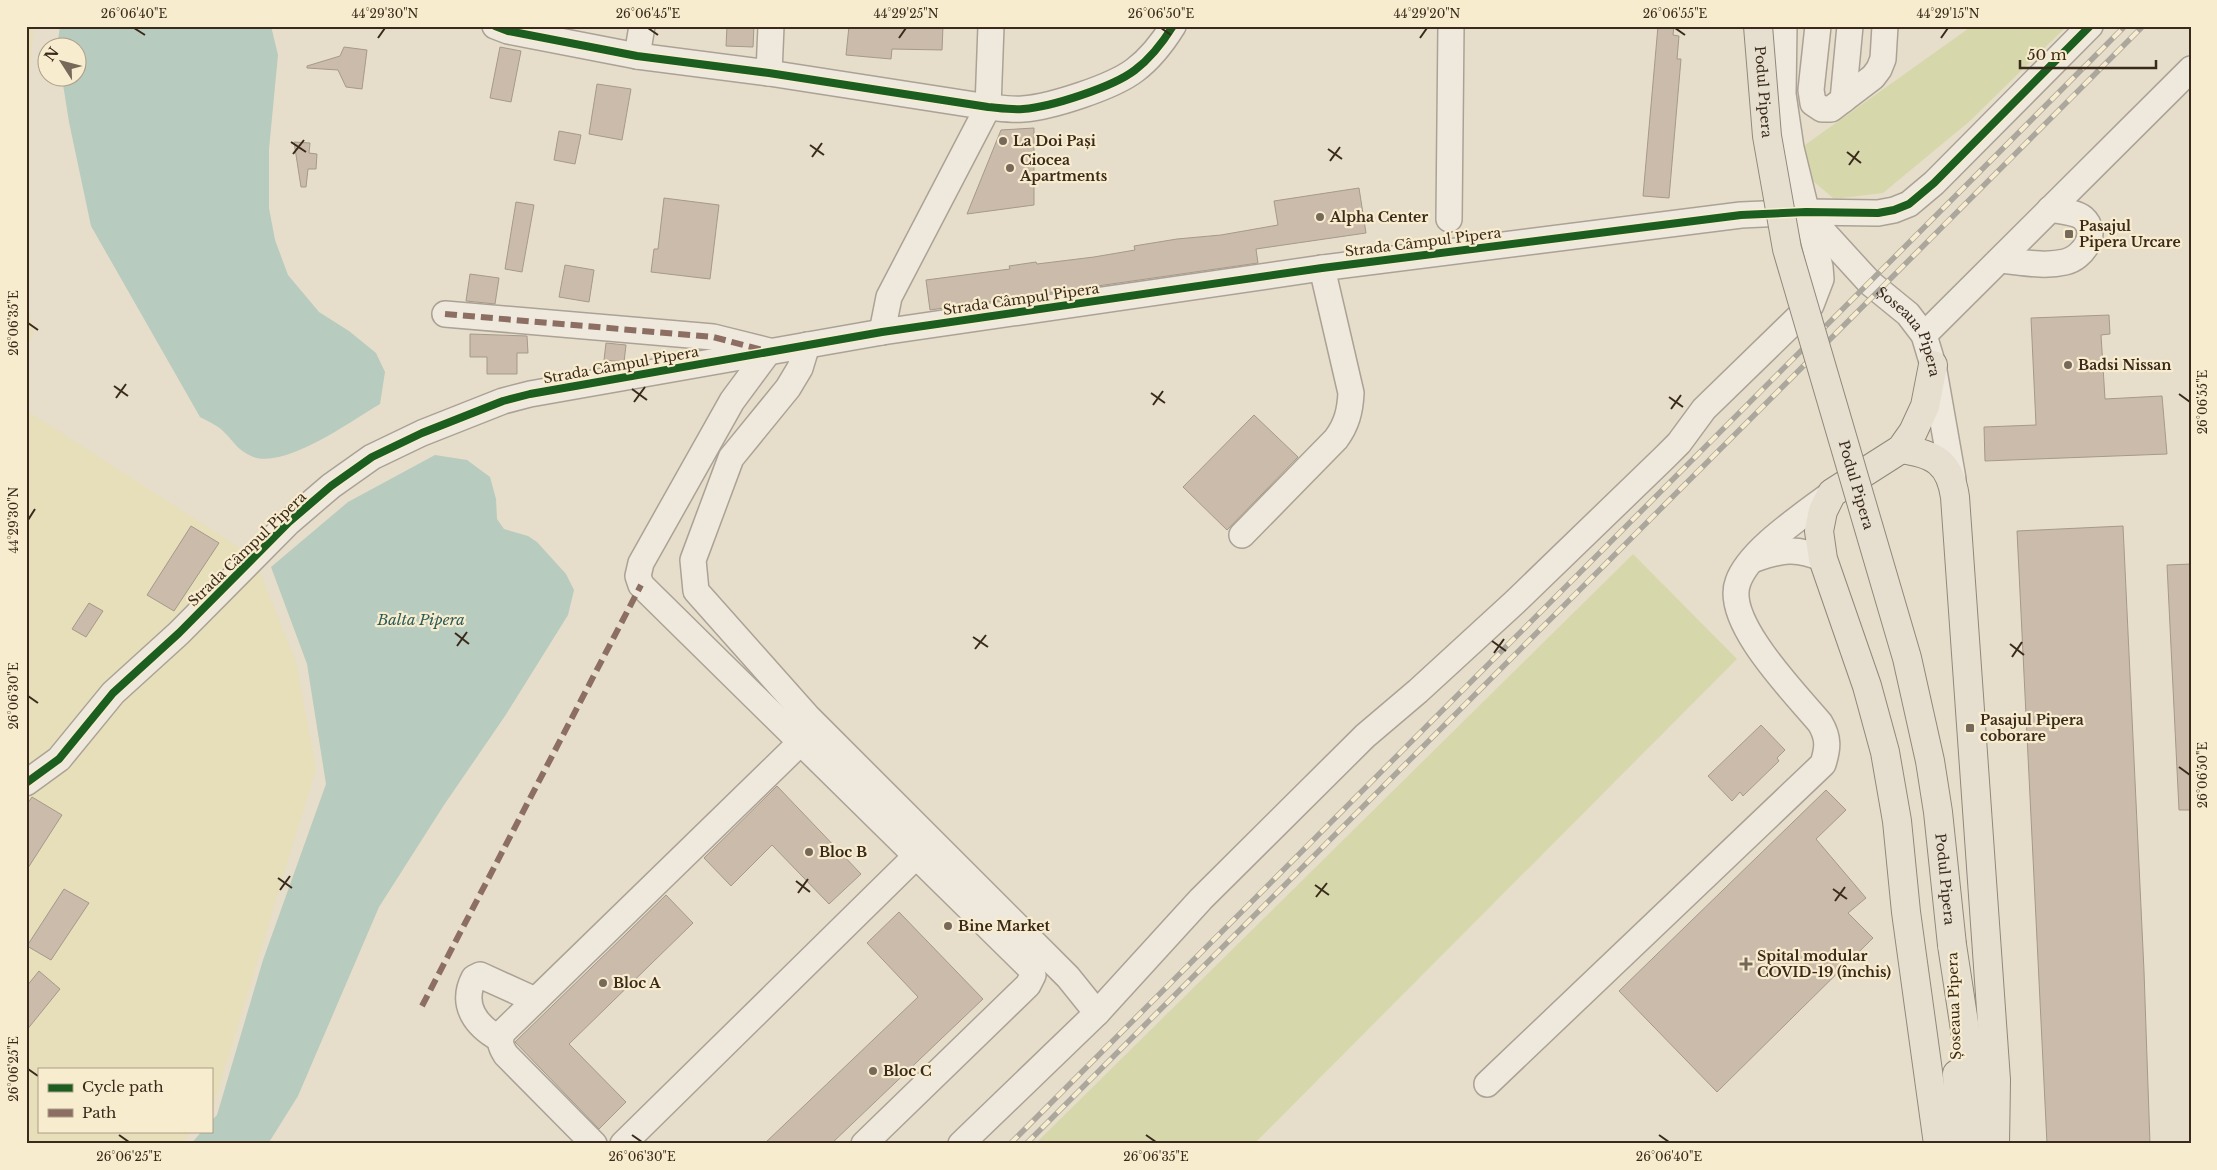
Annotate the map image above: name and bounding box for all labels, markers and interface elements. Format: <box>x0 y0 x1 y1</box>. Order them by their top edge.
text: 26°06'40"E <box>101 6 167 21</box>
text: 44°29'30"N <box>352 6 419 21</box>
text: 26°06'45"E <box>616 6 681 21</box>
text: 44°29'25"N <box>873 6 939 21</box>
text: 26°06'50"E <box>1128 6 1194 21</box>
text: 44°29'20"N <box>1394 6 1461 21</box>
text: 26°06'55"E <box>1643 6 1708 21</box>
text: 44°29'15"N <box>1916 6 1980 21</box>
north arrow <box>38 38 88 88</box>
scale bar <box>2020 38 2156 70</box>
text: N <box>40 44 63 65</box>
street label: Podul Pipera <box>1751 45 1776 139</box>
text: 50 m <box>2027 45 2067 64</box>
place label: La Doi Pași <box>1013 132 1096 150</box>
marker: La Doi Pași <box>997 135 1009 147</box>
place label: Ciocea Apartments <box>1019 151 1108 185</box>
marker: Ciocea Apartments <box>1004 162 1016 174</box>
place label: Alpha Center <box>1329 208 1428 226</box>
marker: Alpha Center <box>1314 211 1326 223</box>
place label: Pasajul Pipera Urcare <box>2079 217 2181 251</box>
street label: Strada Câmpul Pipera <box>1344 223 1503 261</box>
marker: Pasajul Pipera Urcare <box>2063 228 2075 240</box>
street label: Strada Câmpul Pipera <box>942 279 1101 319</box>
street label: Șoseaua Pipera <box>1873 283 1944 378</box>
text: 26°06'35"E <box>6 290 21 356</box>
street label: Strada Câmpul Pipera <box>542 342 700 388</box>
place label: Badsi Nissan <box>2078 356 2172 374</box>
marker: Badsi Nissan <box>2062 359 2074 371</box>
text: 26°06'55"E <box>2195 369 2210 434</box>
street label: Podul Pipera <box>1835 438 1878 532</box>
text: 44°29'30"N <box>6 486 21 553</box>
street label: Strada Câmpul Pipera <box>184 488 310 610</box>
water label: Balta Pipera <box>376 610 465 629</box>
text: 26°06'30"E <box>6 662 21 730</box>
place label: Pasajul Pipera coborare <box>1980 711 2084 745</box>
marker: Pasajul Pipera coborare <box>1964 722 1976 734</box>
text: 26°06'50"E <box>2195 742 2210 808</box>
street label: Podul Pipera <box>1931 832 1959 926</box>
place label: Bloc B <box>819 843 867 861</box>
marker: Bloc B <box>803 846 815 858</box>
place label: Bine Market <box>958 917 1050 935</box>
marker: Bine Market <box>942 920 954 932</box>
place label: Spital modular COVID-19 (închis) <box>1757 947 1891 981</box>
street label: Șoseaua Pipera <box>1943 952 1965 1060</box>
marker: Spital modular COVID-19 (închis) <box>1739 957 1753 971</box>
place label: Bloc A <box>613 974 661 992</box>
marker: Bloc A <box>597 977 609 989</box>
text: 26°06'25"E <box>6 1036 21 1102</box>
place label: Bloc C <box>883 1062 931 1080</box>
marker: Bloc C <box>867 1065 879 1077</box>
legend <box>38 1068 212 1132</box>
text: Cycle path <box>82 1077 164 1096</box>
text: Path <box>82 1103 116 1122</box>
text: 26°06'25"E <box>96 1149 162 1164</box>
text: 26°06'30"E <box>608 1149 676 1164</box>
text: 26°06'35"E <box>1123 1149 1189 1164</box>
text: 26°06'40"E <box>1636 1149 1702 1164</box>

